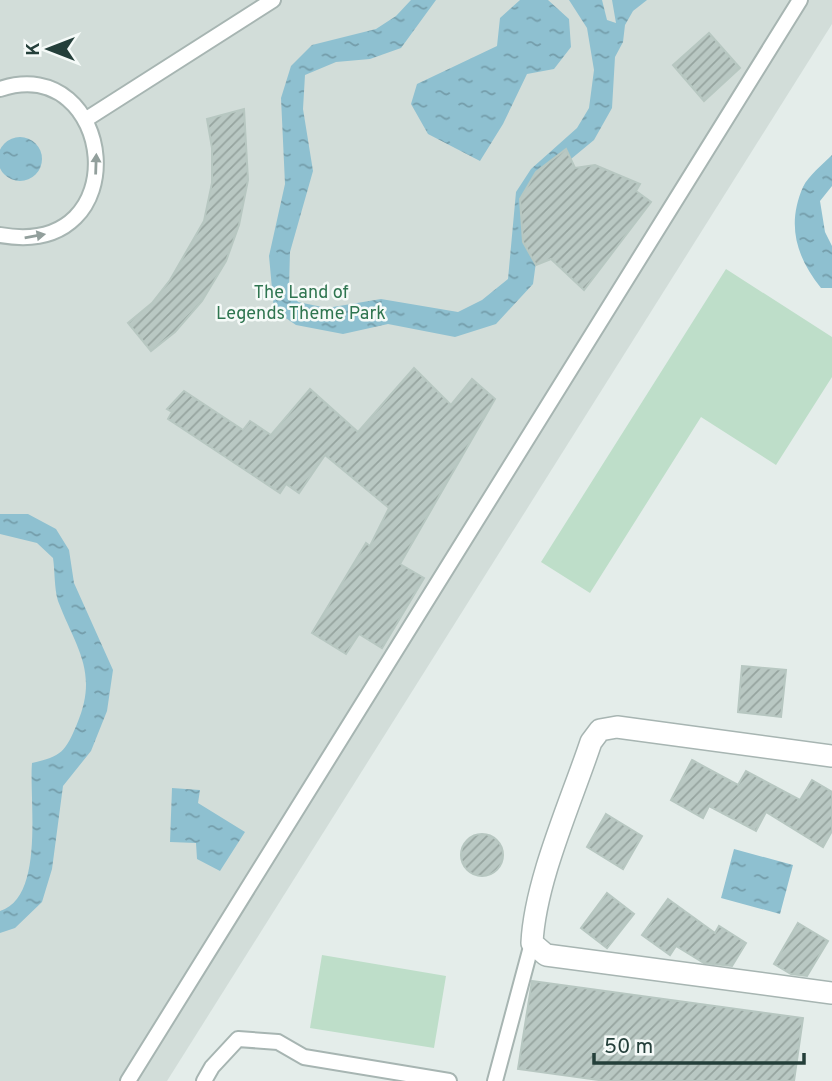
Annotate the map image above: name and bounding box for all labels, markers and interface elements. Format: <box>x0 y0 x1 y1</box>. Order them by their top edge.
north arrow <box>14 14 84 84</box>
text: K <box>22 42 46 56</box>
one-way arrow <box>91 153 102 175</box>
one-way arrow <box>24 230 46 241</box>
park label: The Land of Legends Theme Park <box>216 282 386 326</box>
scale bar <box>594 1021 804 1066</box>
text: 50 m <box>604 1034 653 1061</box>

